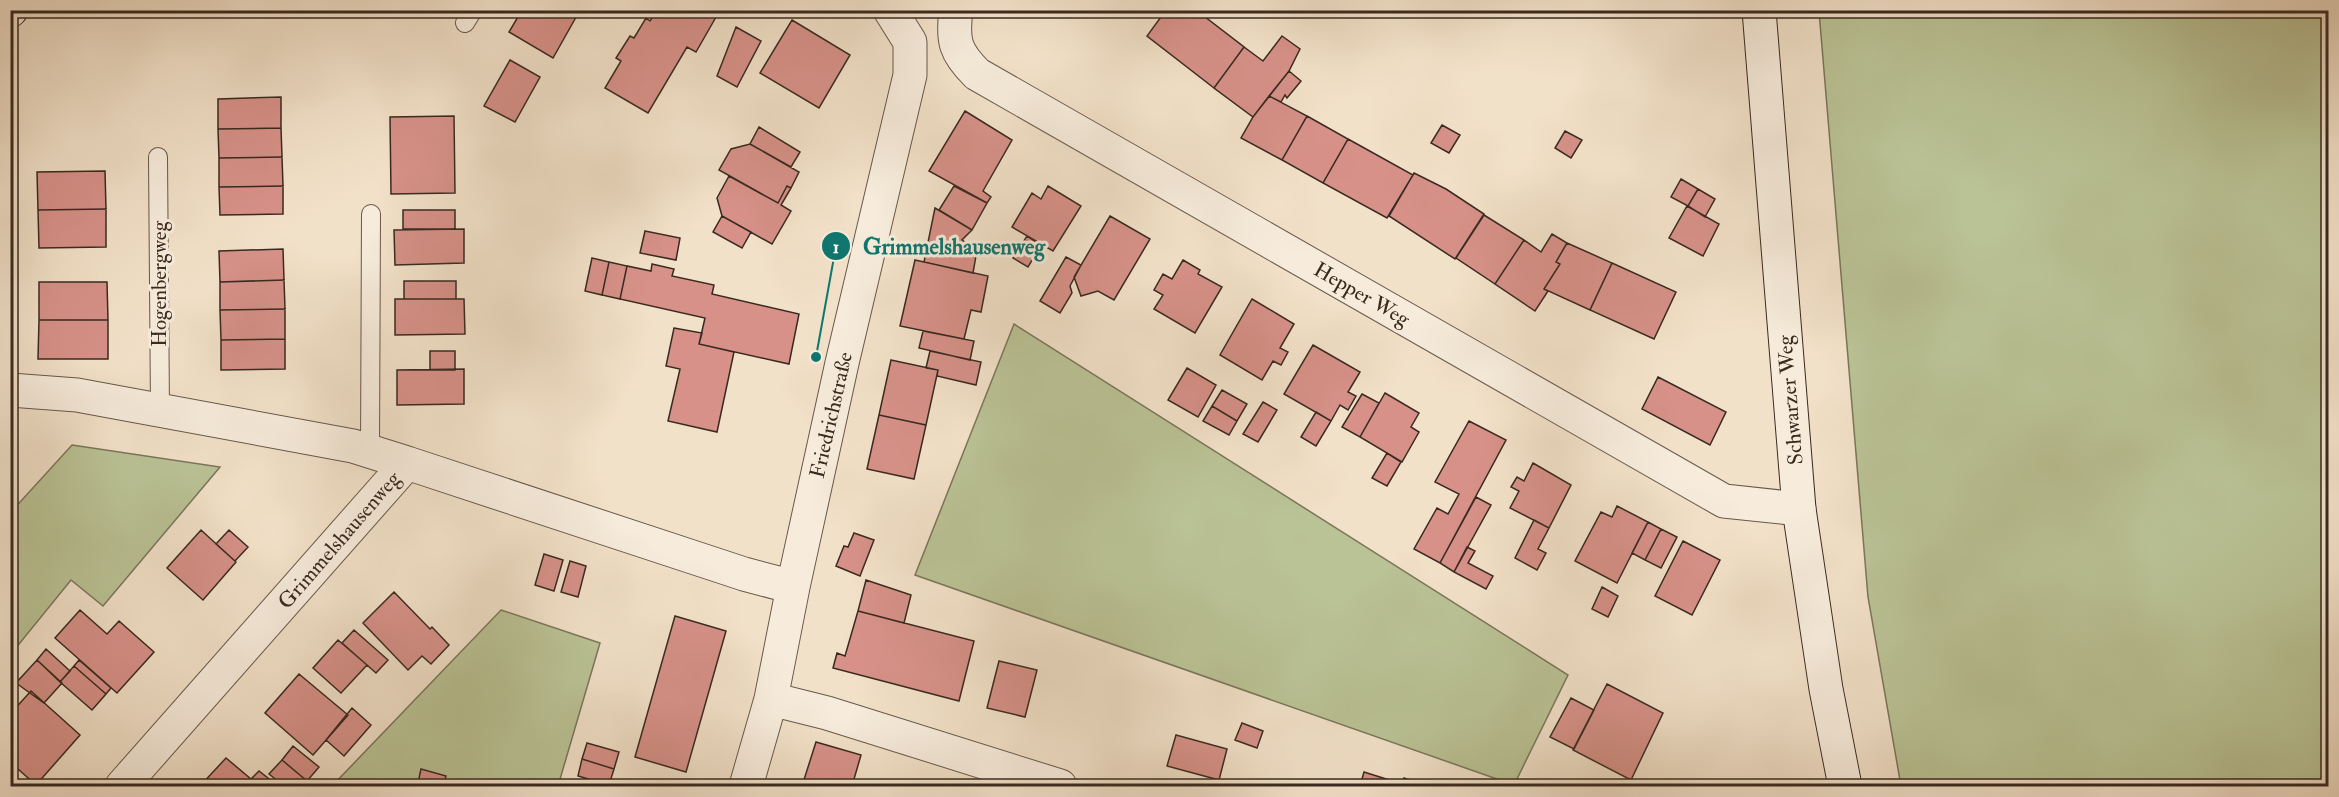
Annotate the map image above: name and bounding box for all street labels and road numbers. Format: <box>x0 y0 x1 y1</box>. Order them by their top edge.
street label: Hogenbergweg <box>146 220 173 347</box>
street label: Hepper Weg <box>1309 256 1415 333</box>
street label: Schwarzer Weg <box>1771 333 1810 466</box>
street label: Friedrichstraße <box>804 349 859 481</box>
street label: Grimmelshausenweg <box>272 465 407 615</box>

